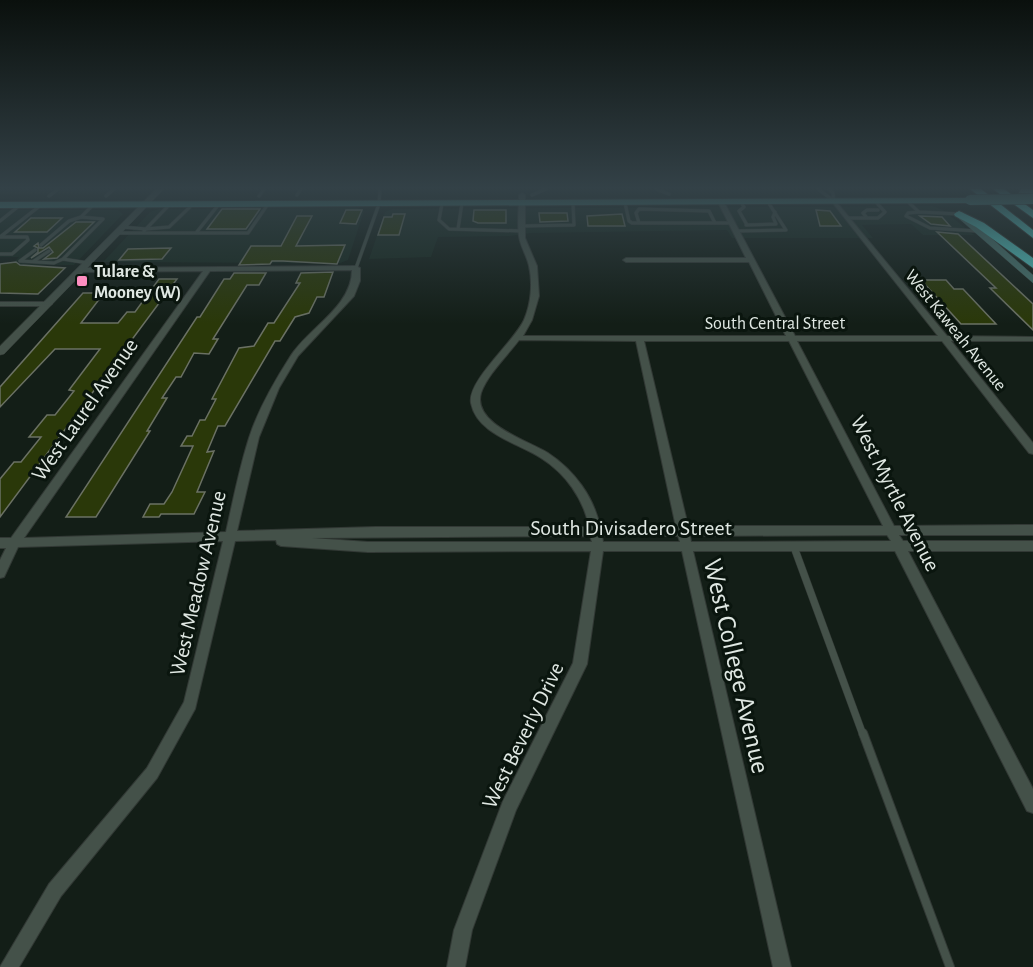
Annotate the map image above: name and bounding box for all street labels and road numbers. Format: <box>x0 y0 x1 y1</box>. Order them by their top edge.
street label: West Kaweah Avenue <box>901 267 1009 395</box>
street label: South Central Street <box>705 315 845 333</box>
street label: West Laurel Avenue <box>28 334 142 485</box>
street label: West Myrtle Avenue <box>846 412 944 575</box>
street label: West Meadow Avenue <box>166 489 230 678</box>
street label: South Divisadero Street <box>530 517 732 539</box>
street label: West College Avenue <box>699 556 774 776</box>
street label: West Beverly Drive <box>478 659 568 812</box>

